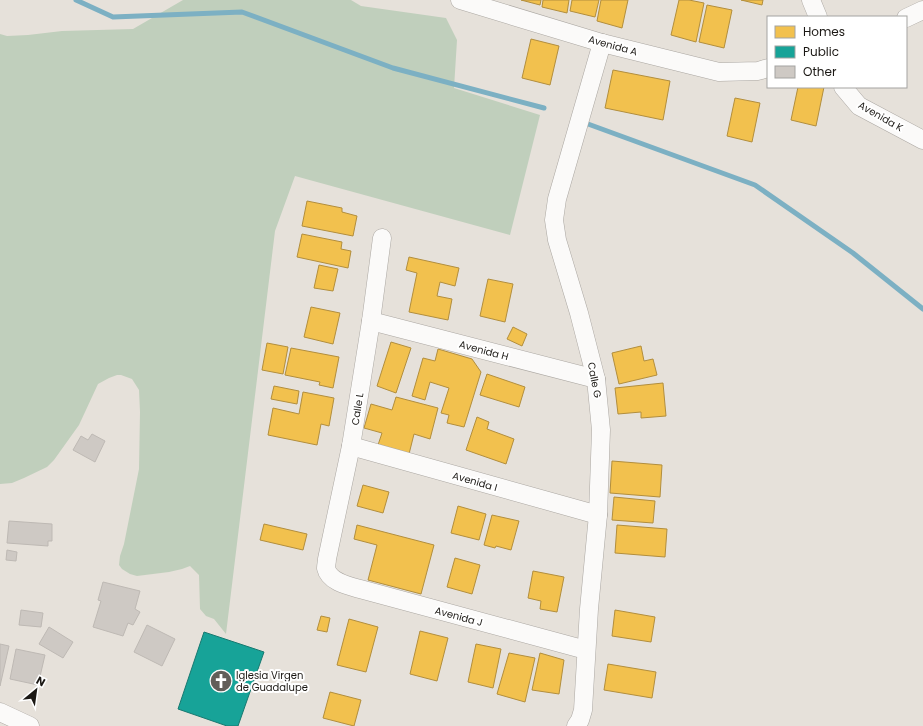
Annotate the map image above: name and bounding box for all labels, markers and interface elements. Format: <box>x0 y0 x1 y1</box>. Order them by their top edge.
legend <box>767 16 907 88</box>
text: Homes <box>803 23 845 40</box>
street label: Avenida A <box>587 32 639 59</box>
text: Public <box>803 43 839 60</box>
text: Other <box>803 63 837 80</box>
street label: Avenida K <box>856 98 906 135</box>
street label: Avenida H <box>458 337 510 364</box>
street label: Calle G <box>584 361 605 399</box>
street label: Calle L <box>348 391 368 426</box>
street label: Avenida I <box>451 468 499 495</box>
street label: Avenida J <box>433 603 484 630</box>
church icon: Iglesia Virgen de Guadalupe <box>208 668 234 694</box>
place label: Iglesia Virgen de Guadalupe <box>236 668 308 695</box>
north arrow <box>16 670 56 710</box>
text: N <box>33 672 48 690</box>

